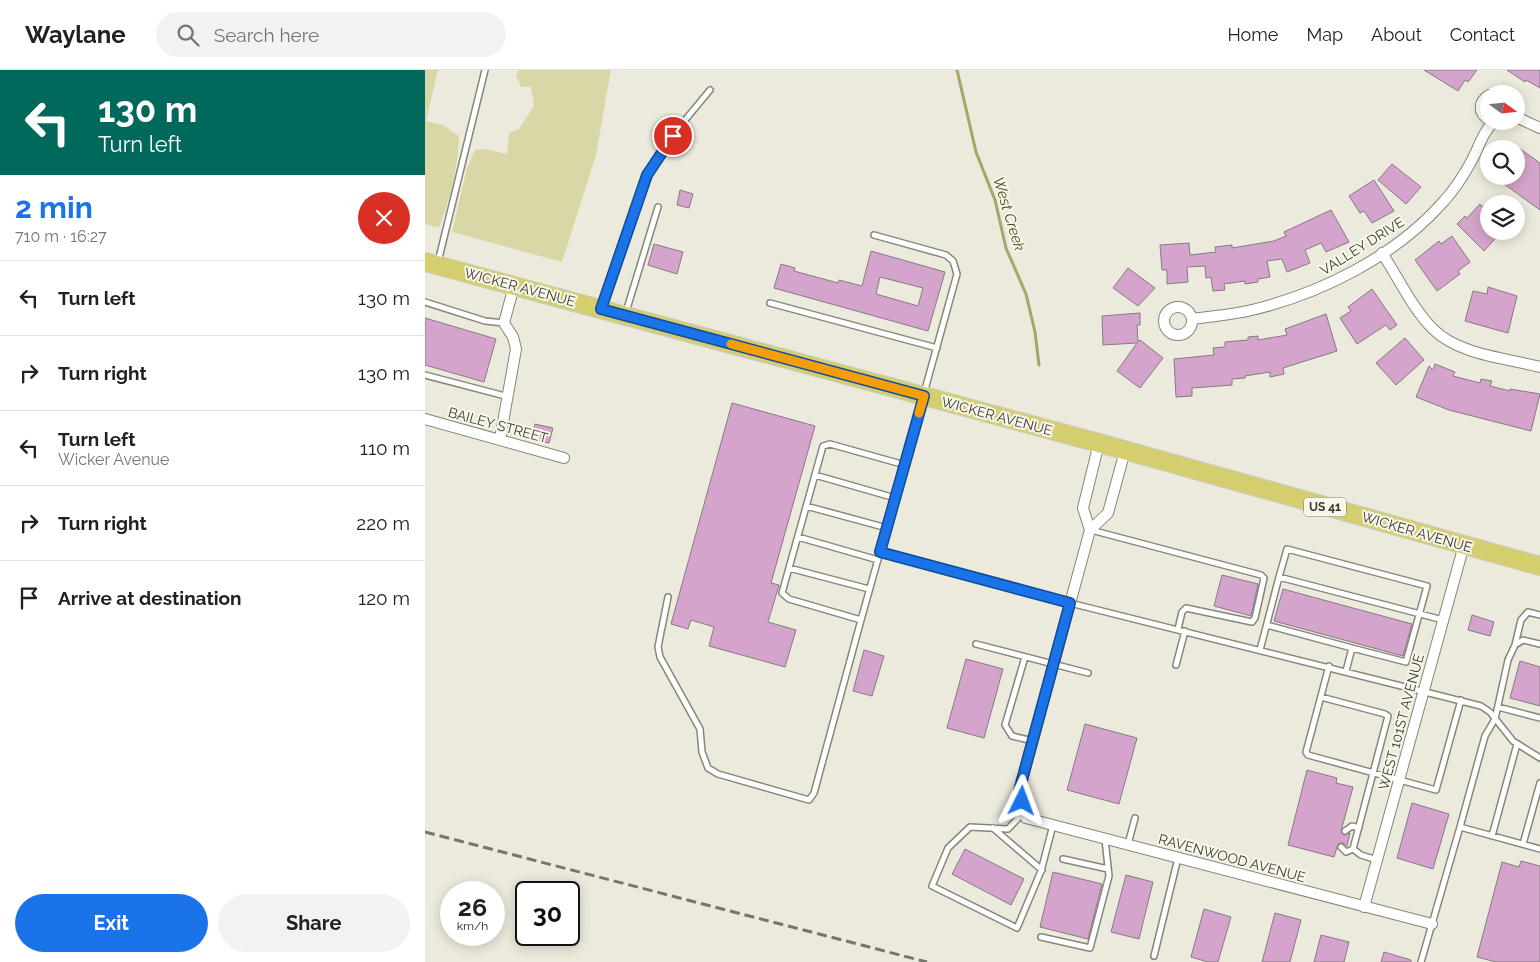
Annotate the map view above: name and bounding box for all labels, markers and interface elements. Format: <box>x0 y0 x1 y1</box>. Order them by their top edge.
search box <box>156 12 506 57</box>
text: Waylane <box>25 20 126 49</box>
icon: search <box>174 21 202 49</box>
text: Search here <box>214 24 319 46</box>
text: Home <box>1227 24 1278 45</box>
text: Map <box>1306 24 1343 45</box>
text: About <box>1371 24 1422 45</box>
text: Contact <box>1450 24 1515 45</box>
north arrow <box>1480 85 1525 130</box>
map controls <box>1480 85 1525 240</box>
text: 130 m <box>98 89 197 130</box>
icon: left <box>15 90 80 155</box>
pin <box>652 115 694 157</box>
icon: arrive <box>659 122 687 150</box>
text: Turn left <box>98 131 182 157</box>
button: search <box>1480 140 1525 185</box>
water label: West Creek <box>989 175 1029 253</box>
text: 2 min <box>15 190 93 225</box>
button: close <box>358 192 410 244</box>
button: layers <box>1480 195 1525 240</box>
street label: VALLEY DRIVE <box>1317 214 1407 278</box>
text: 710 m · 16:27 <box>15 227 107 246</box>
street label: WICKER AVENUE <box>463 265 577 309</box>
icon: left <box>15 284 43 312</box>
text: Turn left <box>58 287 135 309</box>
text: 130 m <box>358 287 410 309</box>
icon: right <box>15 359 43 387</box>
text: Turn right <box>58 362 147 384</box>
text: 130 m <box>358 362 410 384</box>
street label: WICKER AVENUE <box>940 394 1054 438</box>
street label: BAILEY STREET <box>446 404 550 446</box>
text: Turn left <box>58 428 135 450</box>
icon: left <box>15 434 43 462</box>
text: 110 m <box>360 437 410 459</box>
text: Wicker Avenue <box>58 450 169 469</box>
road number: US 41 <box>1304 498 1346 517</box>
icon: right <box>15 509 43 537</box>
street label: WICKER AVENUE <box>1360 509 1474 555</box>
text: Turn right <box>58 512 147 534</box>
text: 220 m <box>356 512 410 534</box>
icon: arrive <box>15 584 43 612</box>
text: Arrive at destination <box>58 587 242 609</box>
text: 120 m <box>358 587 410 609</box>
street label: WEST 101ST AVENUE <box>1375 652 1427 792</box>
position arrow <box>995 774 1047 826</box>
street label: RAVENWOOD AVENUE <box>1157 831 1307 885</box>
speed limit sign: 30 <box>515 881 580 946</box>
text: 26 <box>458 892 487 922</box>
button: Exit <box>15 894 208 952</box>
button: Share <box>218 894 410 952</box>
text: km/h <box>457 919 488 933</box>

